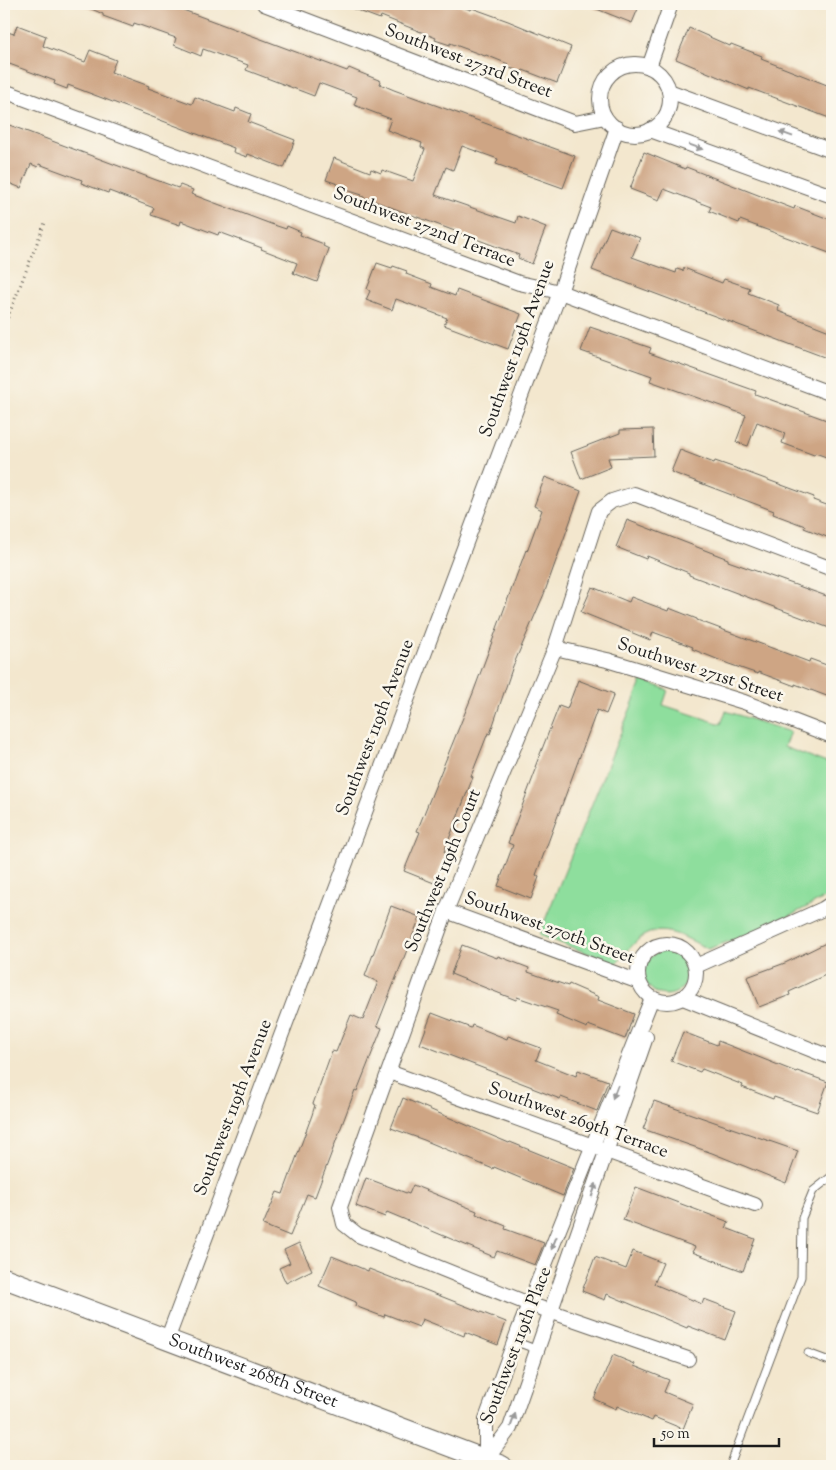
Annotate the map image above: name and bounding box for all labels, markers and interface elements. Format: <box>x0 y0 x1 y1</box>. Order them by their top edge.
street label: Southwest 273rd Street <box>380 18 556 106</box>
one-way arrow <box>779 130 794 137</box>
one-way arrow <box>689 143 704 151</box>
street label: Southwest 272nd Terrace <box>329 181 519 275</box>
street label: Southwest 119th Avenue <box>474 257 562 441</box>
street label: Southwest 271st Street <box>614 632 786 710</box>
street label: Southwest 119th Avenue <box>330 636 422 820</box>
street label: Southwest 119th Court <box>399 785 489 957</box>
street label: Southwest 270th Street <box>460 886 638 972</box>
street label: Southwest 119th Avenue <box>188 1016 280 1200</box>
street label: Southwest 269th Terrace <box>484 1076 672 1166</box>
one-way arrow <box>610 1085 618 1100</box>
one-way arrow <box>591 1182 598 1197</box>
one-way arrow <box>550 1236 558 1251</box>
street label: Southwest 119th Place <box>475 1263 559 1429</box>
street label: Southwest 268th Street <box>164 1328 341 1416</box>
one-way arrow <box>509 1412 517 1427</box>
scale bar <box>654 1415 778 1447</box>
text: 50 m <box>660 1424 690 1445</box>

